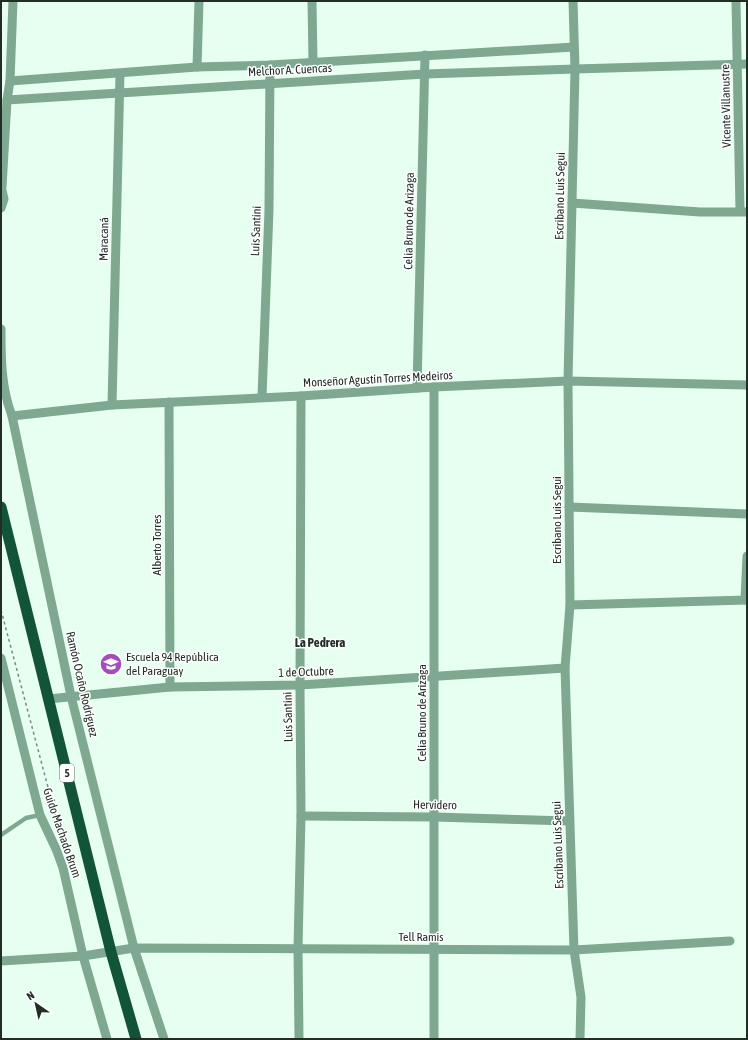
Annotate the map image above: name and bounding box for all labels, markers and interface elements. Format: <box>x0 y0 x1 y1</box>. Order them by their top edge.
street label: Melchor A. Cuencas <box>248 61 332 79</box>
street label: Vicente Villanustre <box>718 64 734 148</box>
street label: Escribano Luis Segui <box>552 152 568 240</box>
street label: Celia Bruno de Arizaga <box>401 172 417 270</box>
street label: Luis Santini <box>248 206 264 256</box>
street label: Maracaná <box>97 217 111 261</box>
street label: Monseñor Agustín Torres Medeiros <box>303 368 453 390</box>
street label: Escribano Luis Segui <box>550 476 564 564</box>
street label: Alberto Torres <box>150 514 164 576</box>
street label: Ramón Ocaño Rodríguez <box>63 630 101 739</box>
district label: La Pedrera <box>295 635 345 650</box>
place label: Escuela 94 República del Paraguay <box>126 650 219 678</box>
school or university icon: Escuela 94 República del Paraguay <box>98 651 124 677</box>
street label: 1 de Octubre <box>278 664 334 680</box>
street label: Celia Bruno de Arizaga <box>415 664 429 762</box>
street label: Luis Santini <box>281 692 295 742</box>
road number: 5 <box>60 764 74 782</box>
street label: Guido Machado Brum <box>40 786 84 880</box>
street label: Hervidero <box>413 798 457 812</box>
street label: Escribano Luis Segui <box>549 801 567 889</box>
street label: Tell Ramis <box>398 930 444 944</box>
north arrow <box>16 984 56 1024</box>
text: N <box>24 989 36 1003</box>

